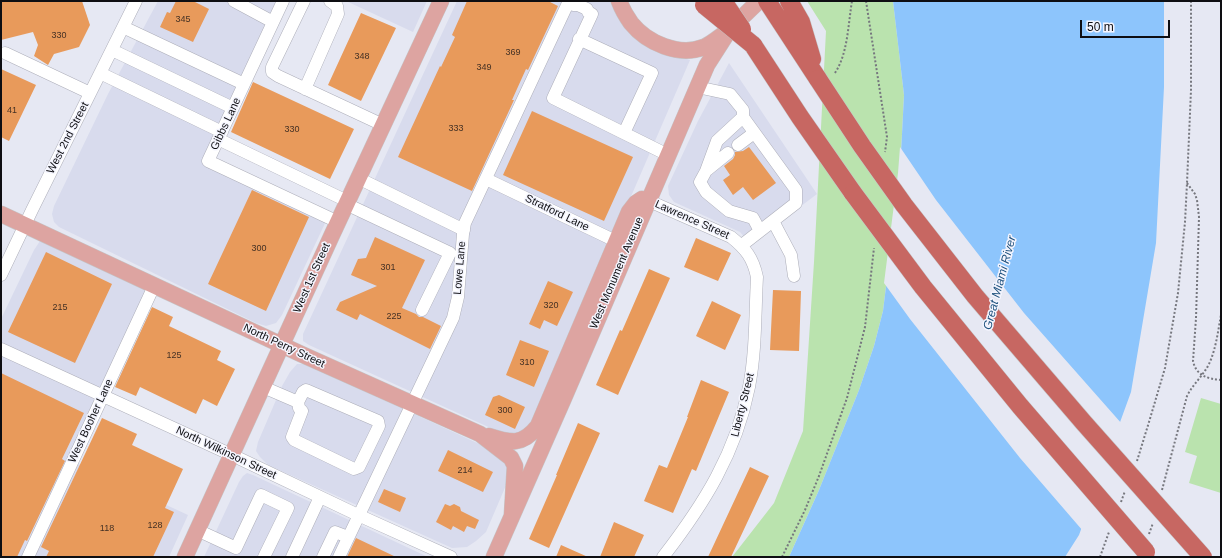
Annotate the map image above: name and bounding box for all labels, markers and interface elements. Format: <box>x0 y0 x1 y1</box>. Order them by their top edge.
scale bar <box>1082 12 1172 38</box>
house number: 345 <box>175 15 191 25</box>
text: 50 m <box>1087 20 1114 34</box>
house number: 330 <box>51 31 67 41</box>
house number: 369 <box>505 48 521 58</box>
house number: 348 <box>354 52 370 62</box>
house number: 349 <box>476 63 492 73</box>
street label: Gibbs Lane <box>208 96 244 152</box>
street label: West 2nd Street <box>44 100 92 176</box>
house number: 41 <box>7 106 17 116</box>
house number: 333 <box>448 124 464 134</box>
house number: 330 <box>284 125 300 135</box>
street label: Stratford Lane <box>523 192 591 234</box>
street label: Lawrence Street <box>653 198 731 242</box>
street label: West Monument Avenue <box>587 215 647 331</box>
water label: Great Miami River <box>981 234 1019 332</box>
street label: West 1st Street <box>291 241 333 315</box>
street label: Lowe Lane <box>451 241 469 295</box>
house number: 300 <box>251 244 267 254</box>
house number: 301 <box>380 263 396 273</box>
house number: 320 <box>543 301 559 311</box>
house number: 215 <box>52 303 68 313</box>
house number: 225 <box>386 312 402 322</box>
street label: North Perry Street <box>241 321 327 371</box>
house number: 125 <box>166 351 182 361</box>
house number: 310 <box>519 358 535 368</box>
street label: Liberty Street <box>729 372 757 438</box>
street label: West Booher Lane <box>66 377 116 465</box>
house number: 300 <box>497 406 513 416</box>
street label: North Wilkinson Street <box>174 424 278 482</box>
house number: 214 <box>457 466 473 476</box>
house number: 128 <box>147 521 163 531</box>
house number: 118 <box>100 524 114 534</box>

